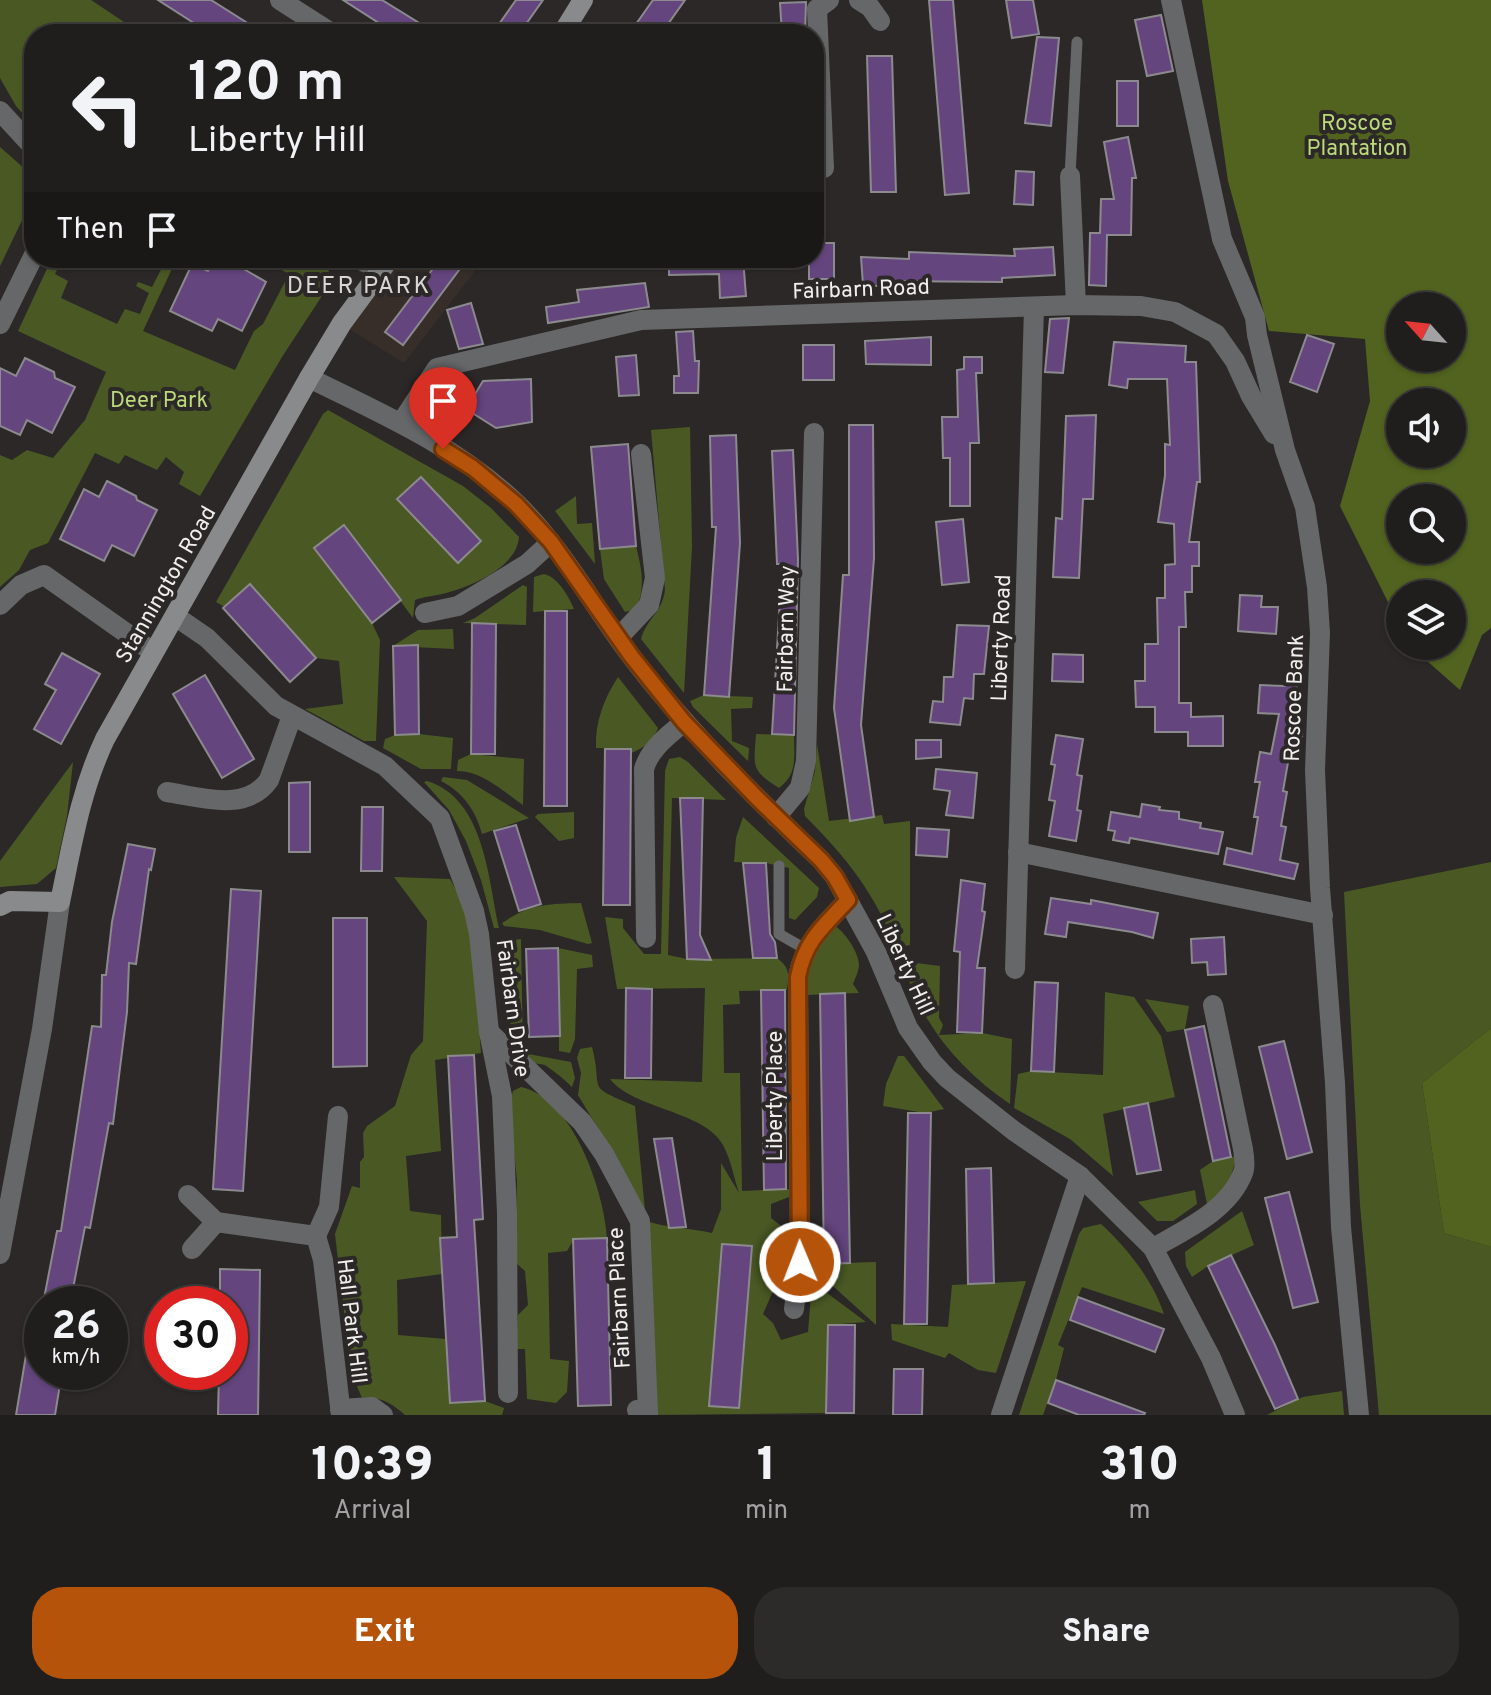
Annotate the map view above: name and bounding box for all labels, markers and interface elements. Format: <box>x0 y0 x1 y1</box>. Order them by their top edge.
text: 120 m <box>188 50 345 120</box>
icon: left <box>56 56 160 160</box>
park label: Roscoe Plantation <box>1307 111 1407 163</box>
text: Liberty Hill <box>188 119 366 165</box>
icon: arrive <box>140 208 184 252</box>
text: Then <box>56 212 124 249</box>
district label: DEER PARK <box>287 272 431 302</box>
street label: Fairbarn Road <box>792 275 930 306</box>
north arrow <box>1386 292 1466 372</box>
map controls <box>1386 292 1466 660</box>
pin <box>409 367 477 449</box>
icon: arrive <box>421 379 465 423</box>
park label: Deer Park <box>110 388 208 415</box>
button: sound <box>1386 388 1466 468</box>
button: search <box>1386 484 1466 564</box>
street label: Stannington Road <box>111 502 223 669</box>
street label: Fairbarn Way <box>773 565 802 693</box>
street label: Liberty Road <box>987 574 1018 702</box>
button: layers <box>1386 580 1466 660</box>
street label: Roscoe Bank <box>1280 634 1311 762</box>
street label: Liberty Hill <box>869 910 939 1020</box>
street label: Fairbarn Drive <box>488 938 535 1079</box>
street label: Liberty Place <box>763 1031 790 1161</box>
position arrow <box>758 1220 842 1304</box>
street label: Fairbarn Place <box>603 1227 638 1369</box>
street label: Hall Park Hill <box>329 1257 372 1386</box>
speed limit sign: 30 <box>144 1286 248 1390</box>
text: 26 <box>51 1303 101 1353</box>
text: km/h <box>52 1345 100 1371</box>
text: 10:39 <box>311 1437 434 1497</box>
text: 1 <box>757 1437 776 1497</box>
text: 310 <box>1100 1437 1180 1497</box>
text: Arrival <box>334 1495 411 1528</box>
text: min <box>745 1495 788 1528</box>
text: m <box>1129 1495 1151 1528</box>
button: Exit <box>32 1587 738 1679</box>
button: Share <box>754 1587 1459 1679</box>

